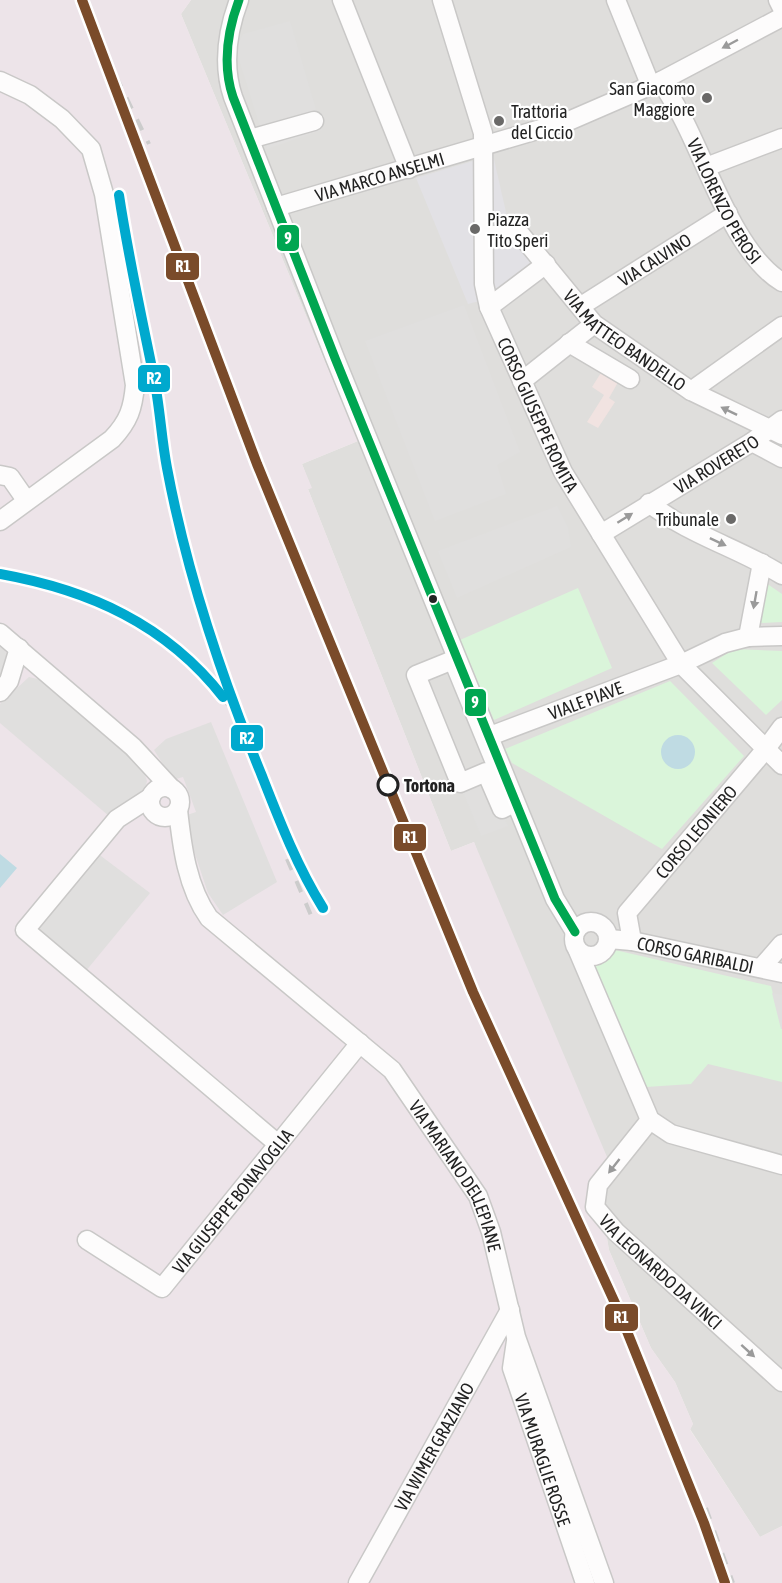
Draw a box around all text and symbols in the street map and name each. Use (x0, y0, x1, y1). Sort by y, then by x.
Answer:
one-way arrow (721, 39, 739, 49)
place label: San Giacomo Maggiore (609, 78, 695, 120)
marker: San Giacomo Maggiore (700, 91, 714, 105)
place label: Trattoria del Ciccio (511, 101, 573, 143)
marker: Trattoria del Ciccio (492, 114, 506, 128)
street label: VIA LORENZO PEROSI (683, 135, 766, 268)
street label: VIA MARCO ANSELMI (313, 147, 447, 205)
place label: Piazza Tito Speri (487, 209, 548, 251)
marker: Piazza Tito Speri (468, 222, 482, 236)
line badge: 9 (276, 224, 300, 252)
text: 9 (284, 229, 292, 247)
street label: VIA CALVINO (614, 229, 695, 290)
line badge: R1 (165, 252, 200, 281)
text: R1 (175, 257, 191, 275)
street label: VIA MATTEO BANDELLO (559, 285, 690, 395)
street label: CORSO GIUSEPPE ROMITA (494, 334, 583, 496)
line badge: R2 (137, 364, 171, 393)
text: R2 (146, 369, 162, 387)
one-way arrow (720, 406, 737, 415)
street label: VIA ROVERETO (670, 430, 763, 497)
place label: Tribunale (656, 509, 719, 530)
marker: Tribunale (724, 512, 738, 526)
one-way arrow (617, 513, 633, 524)
one-way arrow (709, 537, 726, 546)
one-way arrow (750, 590, 759, 609)
unlabelled marker (427, 593, 439, 605)
street label: VIALE PIAVE (545, 676, 626, 724)
line badge: 9 (464, 688, 487, 717)
text: 9 (471, 693, 479, 711)
line badge: R2 (230, 724, 264, 752)
text: R2 (239, 729, 255, 747)
marker: Tortona (377, 774, 399, 796)
place label: Tortona (404, 775, 455, 796)
street label: CORSO LEONIERO (651, 781, 741, 882)
line badge: R1 (393, 823, 427, 852)
text: R1 (402, 828, 418, 846)
street label: CORSO GARIBALDI (635, 932, 756, 977)
street label: VIA MARIANO DELLEPIANE (405, 1096, 506, 1254)
street label: VIA GIUSEPPE BONAVOGLIA (168, 1124, 297, 1277)
one-way arrow (608, 1158, 620, 1173)
street label: VIA LEONARDO DA VINCI (595, 1210, 727, 1333)
line badge: R1 (604, 1303, 639, 1332)
text: R1 (613, 1308, 629, 1326)
one-way arrow (740, 1344, 755, 1357)
street label: VIA WIMER GRAZIANO (390, 1379, 478, 1515)
street label: VIA MURAGLIE ROSSE (511, 1391, 575, 1529)

